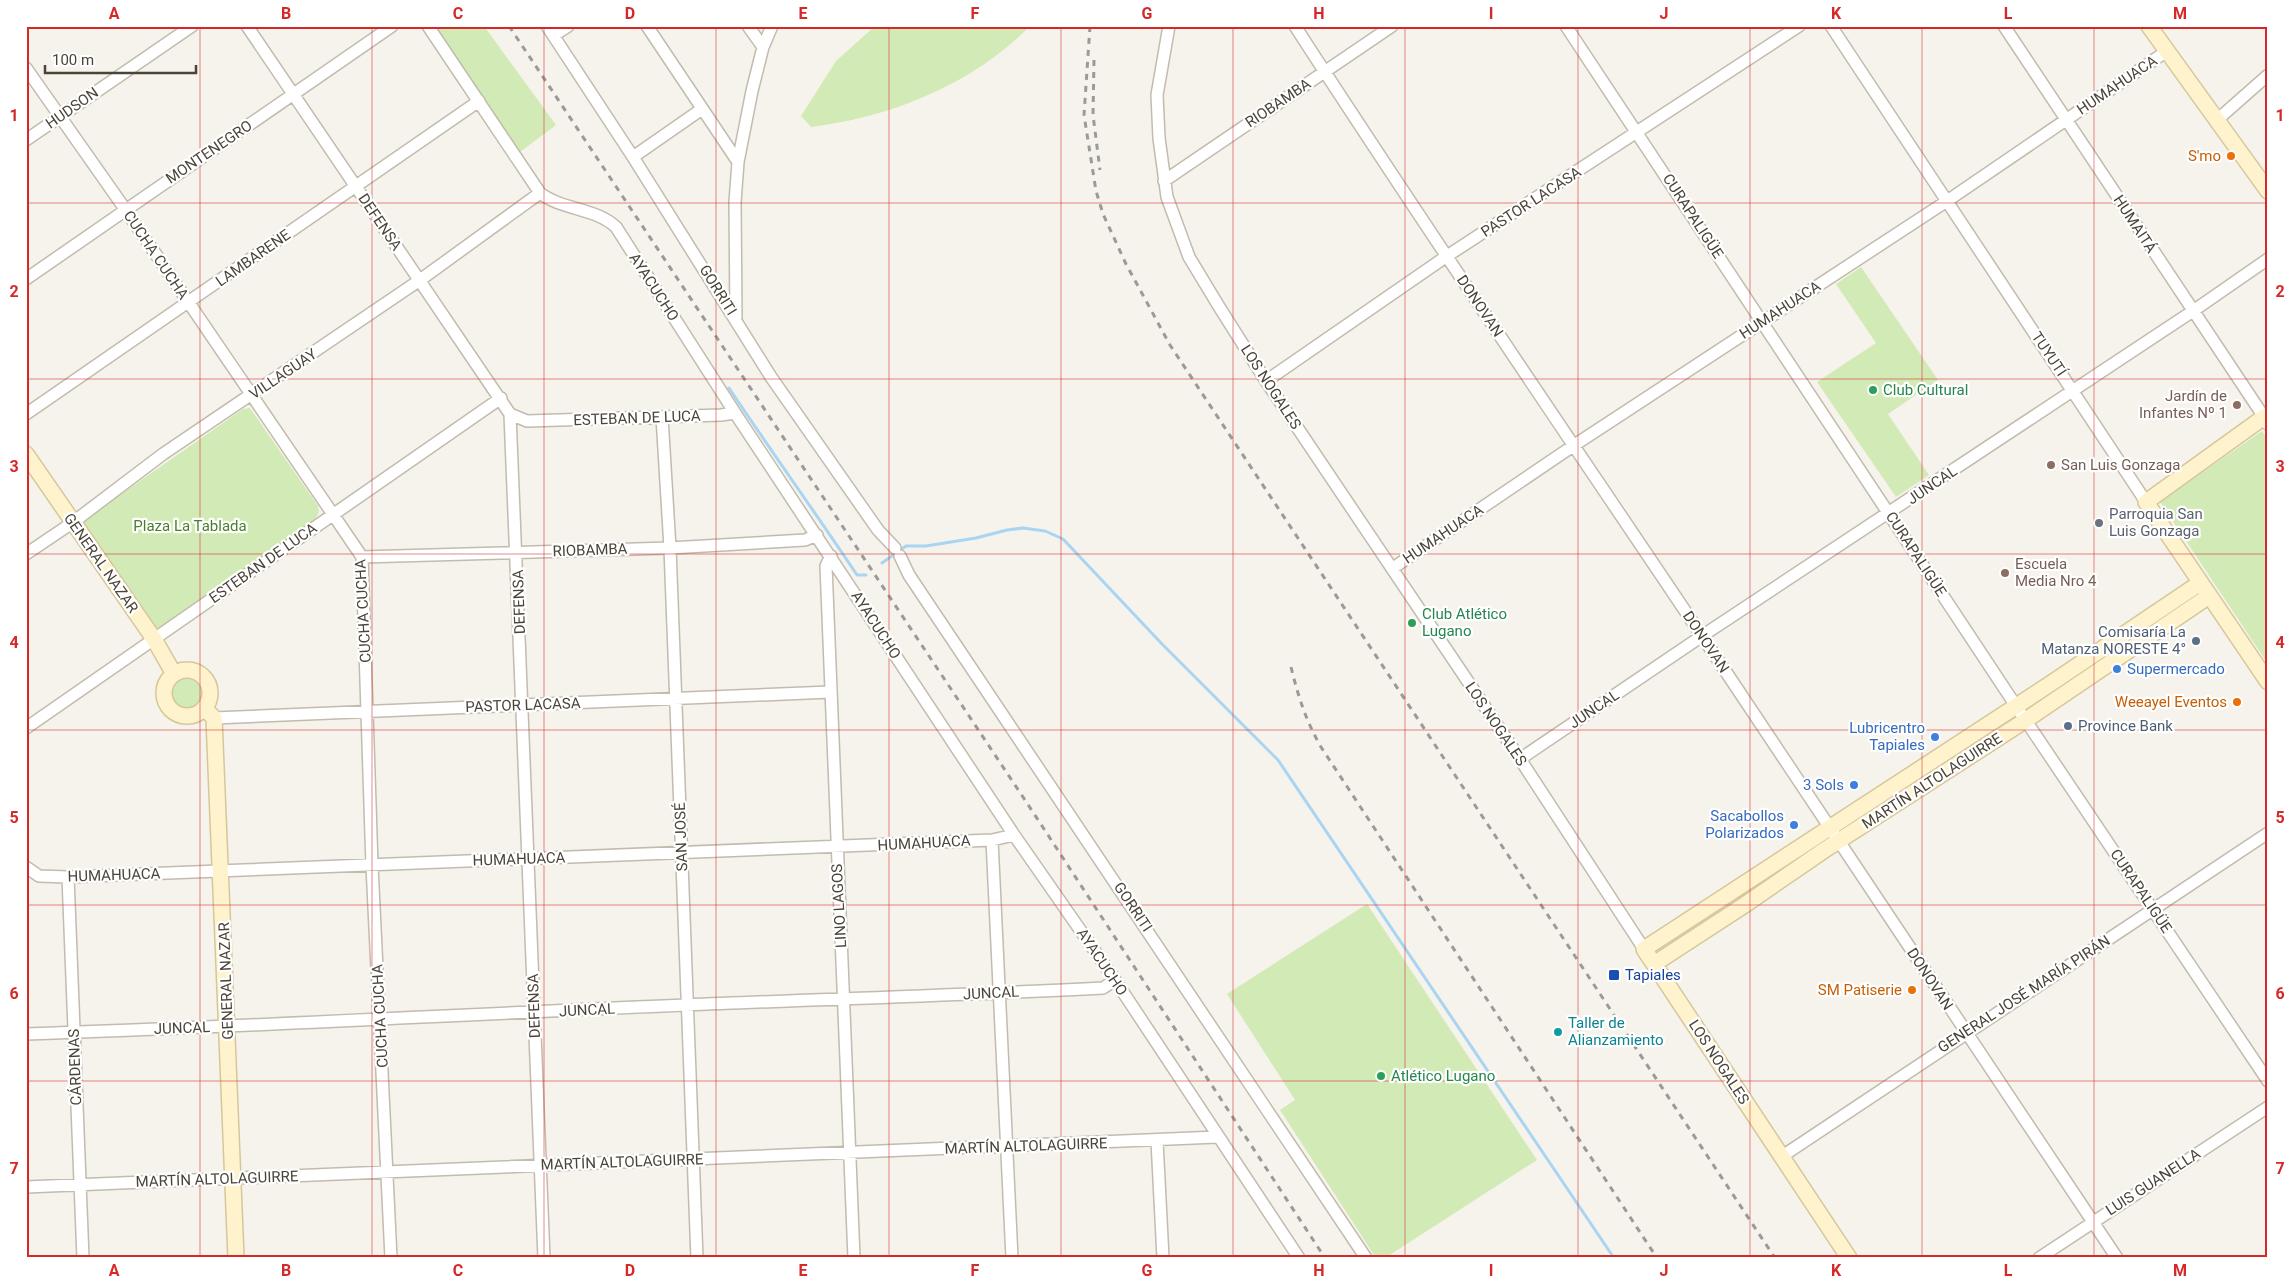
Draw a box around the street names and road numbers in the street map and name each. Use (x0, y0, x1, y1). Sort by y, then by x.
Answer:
street label: HUMAHUACA (2073, 51, 2161, 118)
street label: RIOBAMBA (1242, 74, 1314, 131)
street label: HUDSON (42, 83, 102, 133)
street label: MONTENEGRO (162, 116, 256, 188)
street label: PASTOR LACASA (1478, 163, 1584, 241)
street label: CURAPALIGÜE (1659, 170, 1727, 262)
street label: DEFENSA (354, 190, 406, 254)
street label: HUMAITÁ (2110, 192, 2160, 257)
street label: CUCHA CUCHA (120, 207, 193, 303)
street label: LAMBARENE (212, 225, 294, 290)
street label: AYACUCHO (625, 250, 683, 324)
street label: GORRITI (696, 262, 740, 318)
street label: DONOVAN (1453, 272, 1507, 340)
street label: HUMAHUACA (1736, 277, 1824, 343)
street label: TUYUTÍ (2028, 328, 2071, 380)
street label: LOS NOGALES (1237, 341, 1305, 433)
street label: VILLAGUAY (246, 345, 320, 403)
street label: ESTEBAN DE LUCA (573, 407, 701, 429)
street label: JUNCAL (1904, 462, 1960, 508)
street label: HUMAHUACA (1399, 500, 1487, 567)
street label: CURAPALIGÜE (1882, 508, 1950, 600)
street label: GENERAL NAZAR (60, 510, 142, 616)
street label: ESTEBAN DE LUCA (206, 519, 321, 607)
street label: RIOBAMBA (552, 540, 628, 560)
street label: CUCHA CUCHA (351, 559, 375, 663)
street label: DEFENSA (509, 569, 529, 635)
street label: AYACUCHO (847, 588, 905, 662)
street label: DONOVAN (1679, 608, 1733, 676)
street label: LOS NOGALES (1461, 679, 1531, 769)
street label: JUNCAL (1566, 686, 1622, 732)
street label: PASTOR LACASA (465, 694, 581, 716)
street label: MARTÍN ALTOLAGUIRRE (1859, 729, 2006, 833)
street label: SAN JOSÉ (671, 802, 691, 872)
street label: HUMAHUACA (877, 832, 971, 854)
street label: CURAPALIGÜE (2106, 846, 2176, 937)
street label: HUMAHUACA (472, 848, 566, 870)
street label: LINO LAGOS (828, 863, 850, 949)
street label: HUMAHUACA (67, 864, 161, 886)
street label: GORRITI (1110, 879, 1156, 935)
street label: GENERAL NAZAR (215, 922, 237, 1040)
street label: AYACUCHO (1073, 925, 1131, 999)
street label: GENERAL JOSÉ MARÍA PIRÁN (1934, 931, 2114, 1057)
street label: DONOVAN (1903, 945, 1957, 1013)
street label: CUCHA CUCHA (368, 964, 392, 1068)
street label: DEFENSA (524, 973, 544, 1039)
street label: JUNCAL (962, 983, 1020, 1003)
street label: JUNCAL (558, 1000, 616, 1020)
street label: LOS NOGALES (1685, 1016, 1753, 1108)
street label: JUNCAL (154, 1018, 210, 1038)
street label: CÁRDENAS (65, 1028, 85, 1106)
street label: MARTÍN ALTOLAGUIRRE (944, 1134, 1108, 1158)
street label: LUIS GUANELLA (2102, 1145, 2204, 1219)
street label: MARTÍN ALTOLAGUIRRE (540, 1150, 704, 1174)
street label: MARTÍN ALTOLAGUIRRE (135, 1167, 299, 1191)

